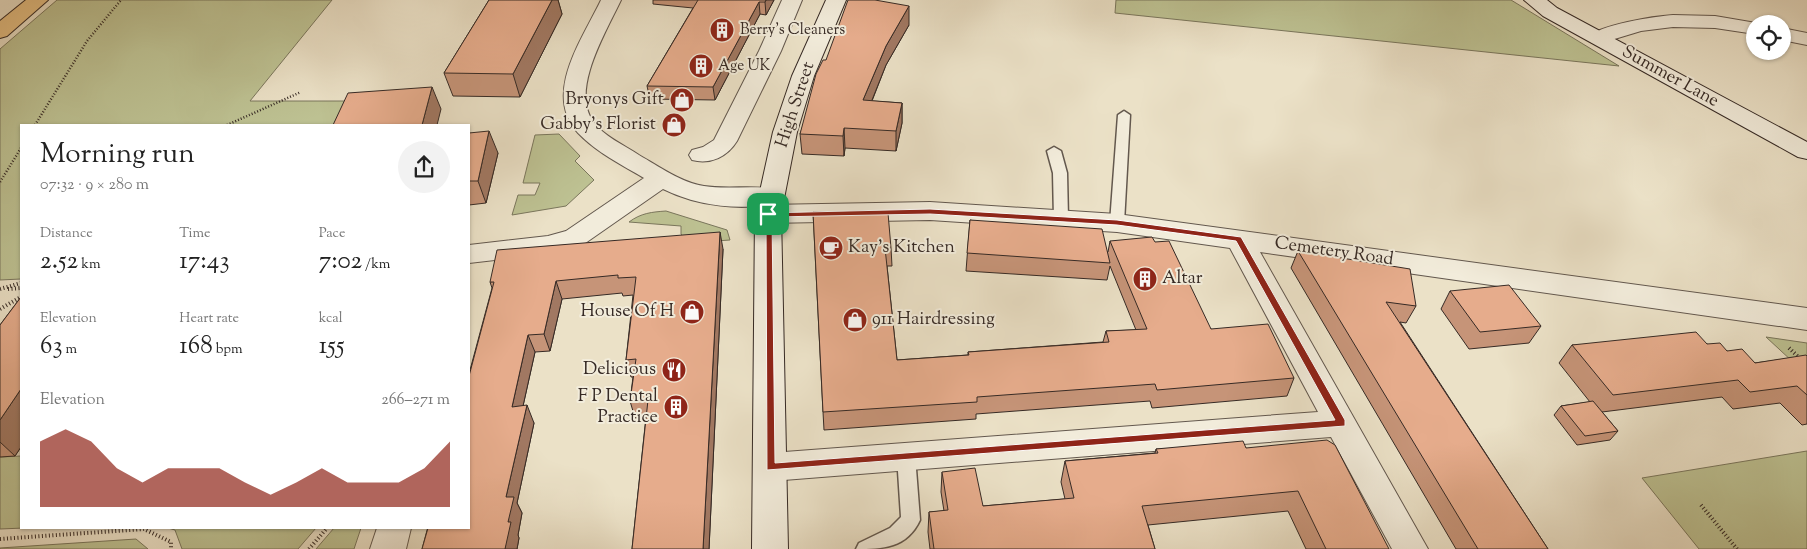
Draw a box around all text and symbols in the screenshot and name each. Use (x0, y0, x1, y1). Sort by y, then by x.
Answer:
map controls (1746, 15, 1791, 60)
button: locate (1746, 15, 1791, 60)
building icon: Berry's Cleaners (709, 17, 735, 43)
place label: Berry's Cleaners (740, 20, 845, 41)
street label: Summer Lane (1617, 40, 1723, 114)
building icon: Age UK (688, 53, 714, 79)
place label: Age UK (718, 56, 771, 77)
street label: High Street (770, 59, 822, 151)
place label: Bryonys Gift (565, 87, 664, 113)
shop icon: Bryonys Gift (669, 87, 695, 113)
place label: Gabby's Florist (540, 112, 656, 138)
shop icon: Gabby's Florist (661, 112, 687, 138)
text: Morning run (40, 135, 195, 175)
button: share (398, 141, 450, 193)
text: 07:32 · 9 × 280 m (40, 174, 149, 197)
pin (747, 193, 789, 235)
icon: arrive (754, 200, 782, 228)
text: Distance (40, 224, 93, 244)
text: Time (179, 224, 210, 244)
text: Pace (319, 224, 345, 244)
street label: Cemetery Road (1273, 231, 1395, 273)
cafe icon: Kay's Kitchen (818, 235, 844, 261)
place label: Kay's Kitchen (848, 235, 955, 261)
text: 2.52 (40, 244, 78, 280)
text: 17:43 (179, 244, 230, 280)
text: 7:02 (319, 244, 362, 280)
text: km (78, 255, 100, 275)
text: /km (362, 255, 390, 275)
building icon: Altar (1132, 266, 1158, 292)
place label: Altar (1162, 266, 1203, 292)
place label: House Of H (581, 299, 674, 325)
shop icon: House Of H (679, 299, 705, 325)
shop icon: 911 Hairdressing (842, 307, 868, 333)
place label: 911 Hairdressing (872, 307, 995, 333)
text: Elevation (40, 309, 97, 329)
text: Heart rate (179, 309, 239, 329)
text: kcal (319, 309, 343, 329)
text: 63 (40, 329, 63, 365)
text: 168 (179, 329, 213, 365)
text: 155 (319, 329, 344, 365)
text: m (63, 340, 77, 360)
text: bpm (213, 340, 243, 360)
place label: Delicious (583, 357, 656, 383)
restaurant icon: Delicious (661, 357, 687, 383)
place label: F P Dental Practice (578, 384, 658, 431)
text: Elevation (40, 389, 105, 412)
text: 266–271 m (381, 389, 450, 412)
building icon: F P Dental Practice (663, 394, 689, 420)

